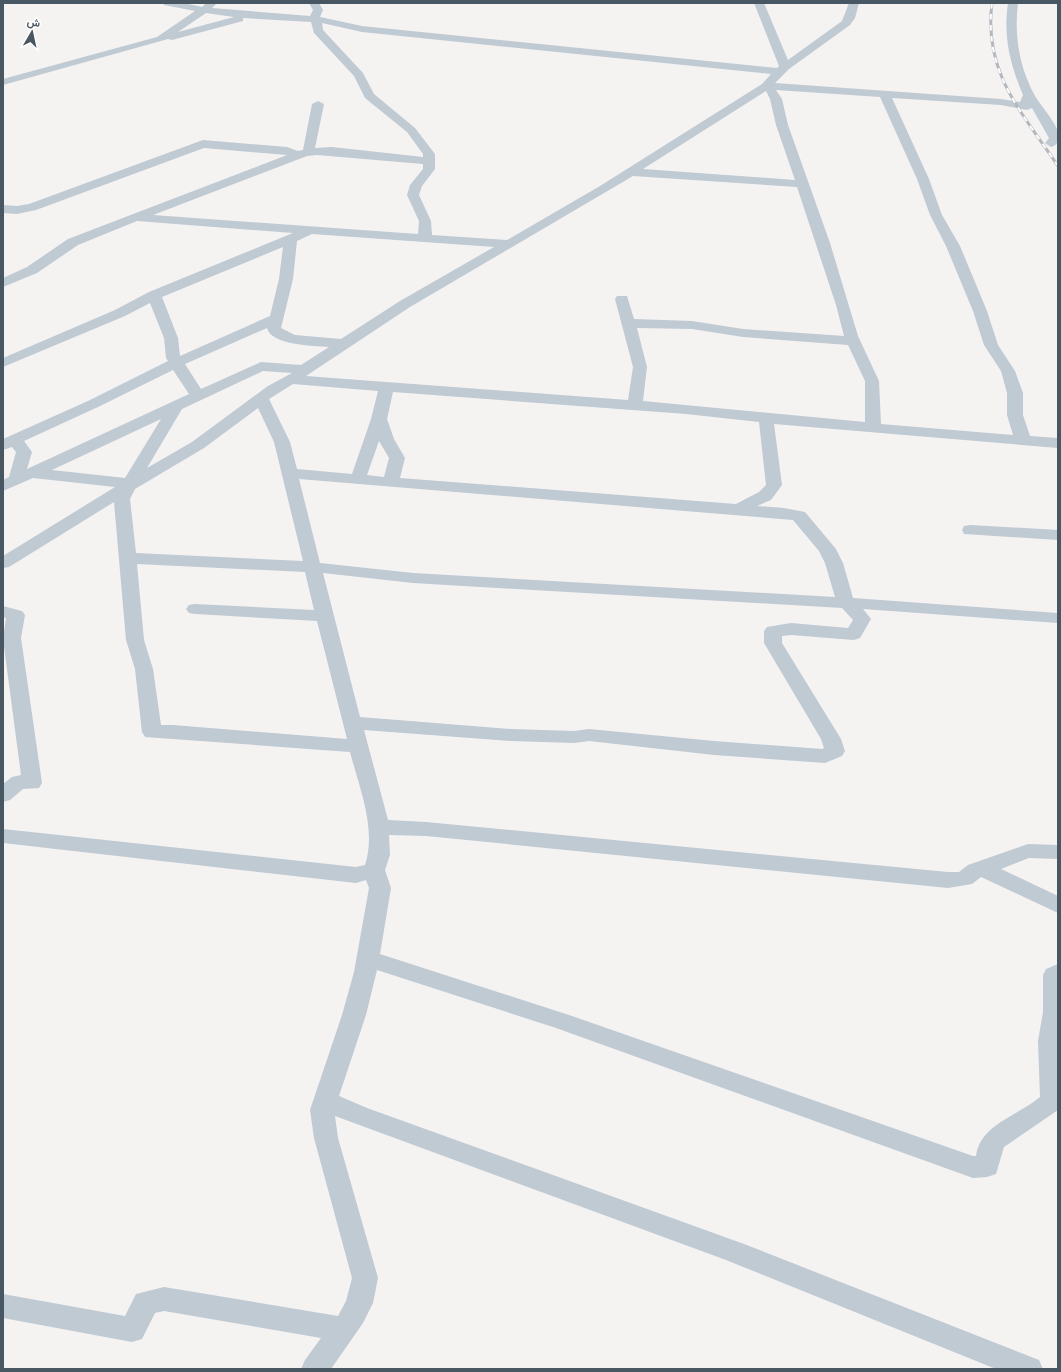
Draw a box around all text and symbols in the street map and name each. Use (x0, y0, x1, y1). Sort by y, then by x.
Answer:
north arrow (12, 12, 52, 52)
text: ش (26, 13, 41, 30)

